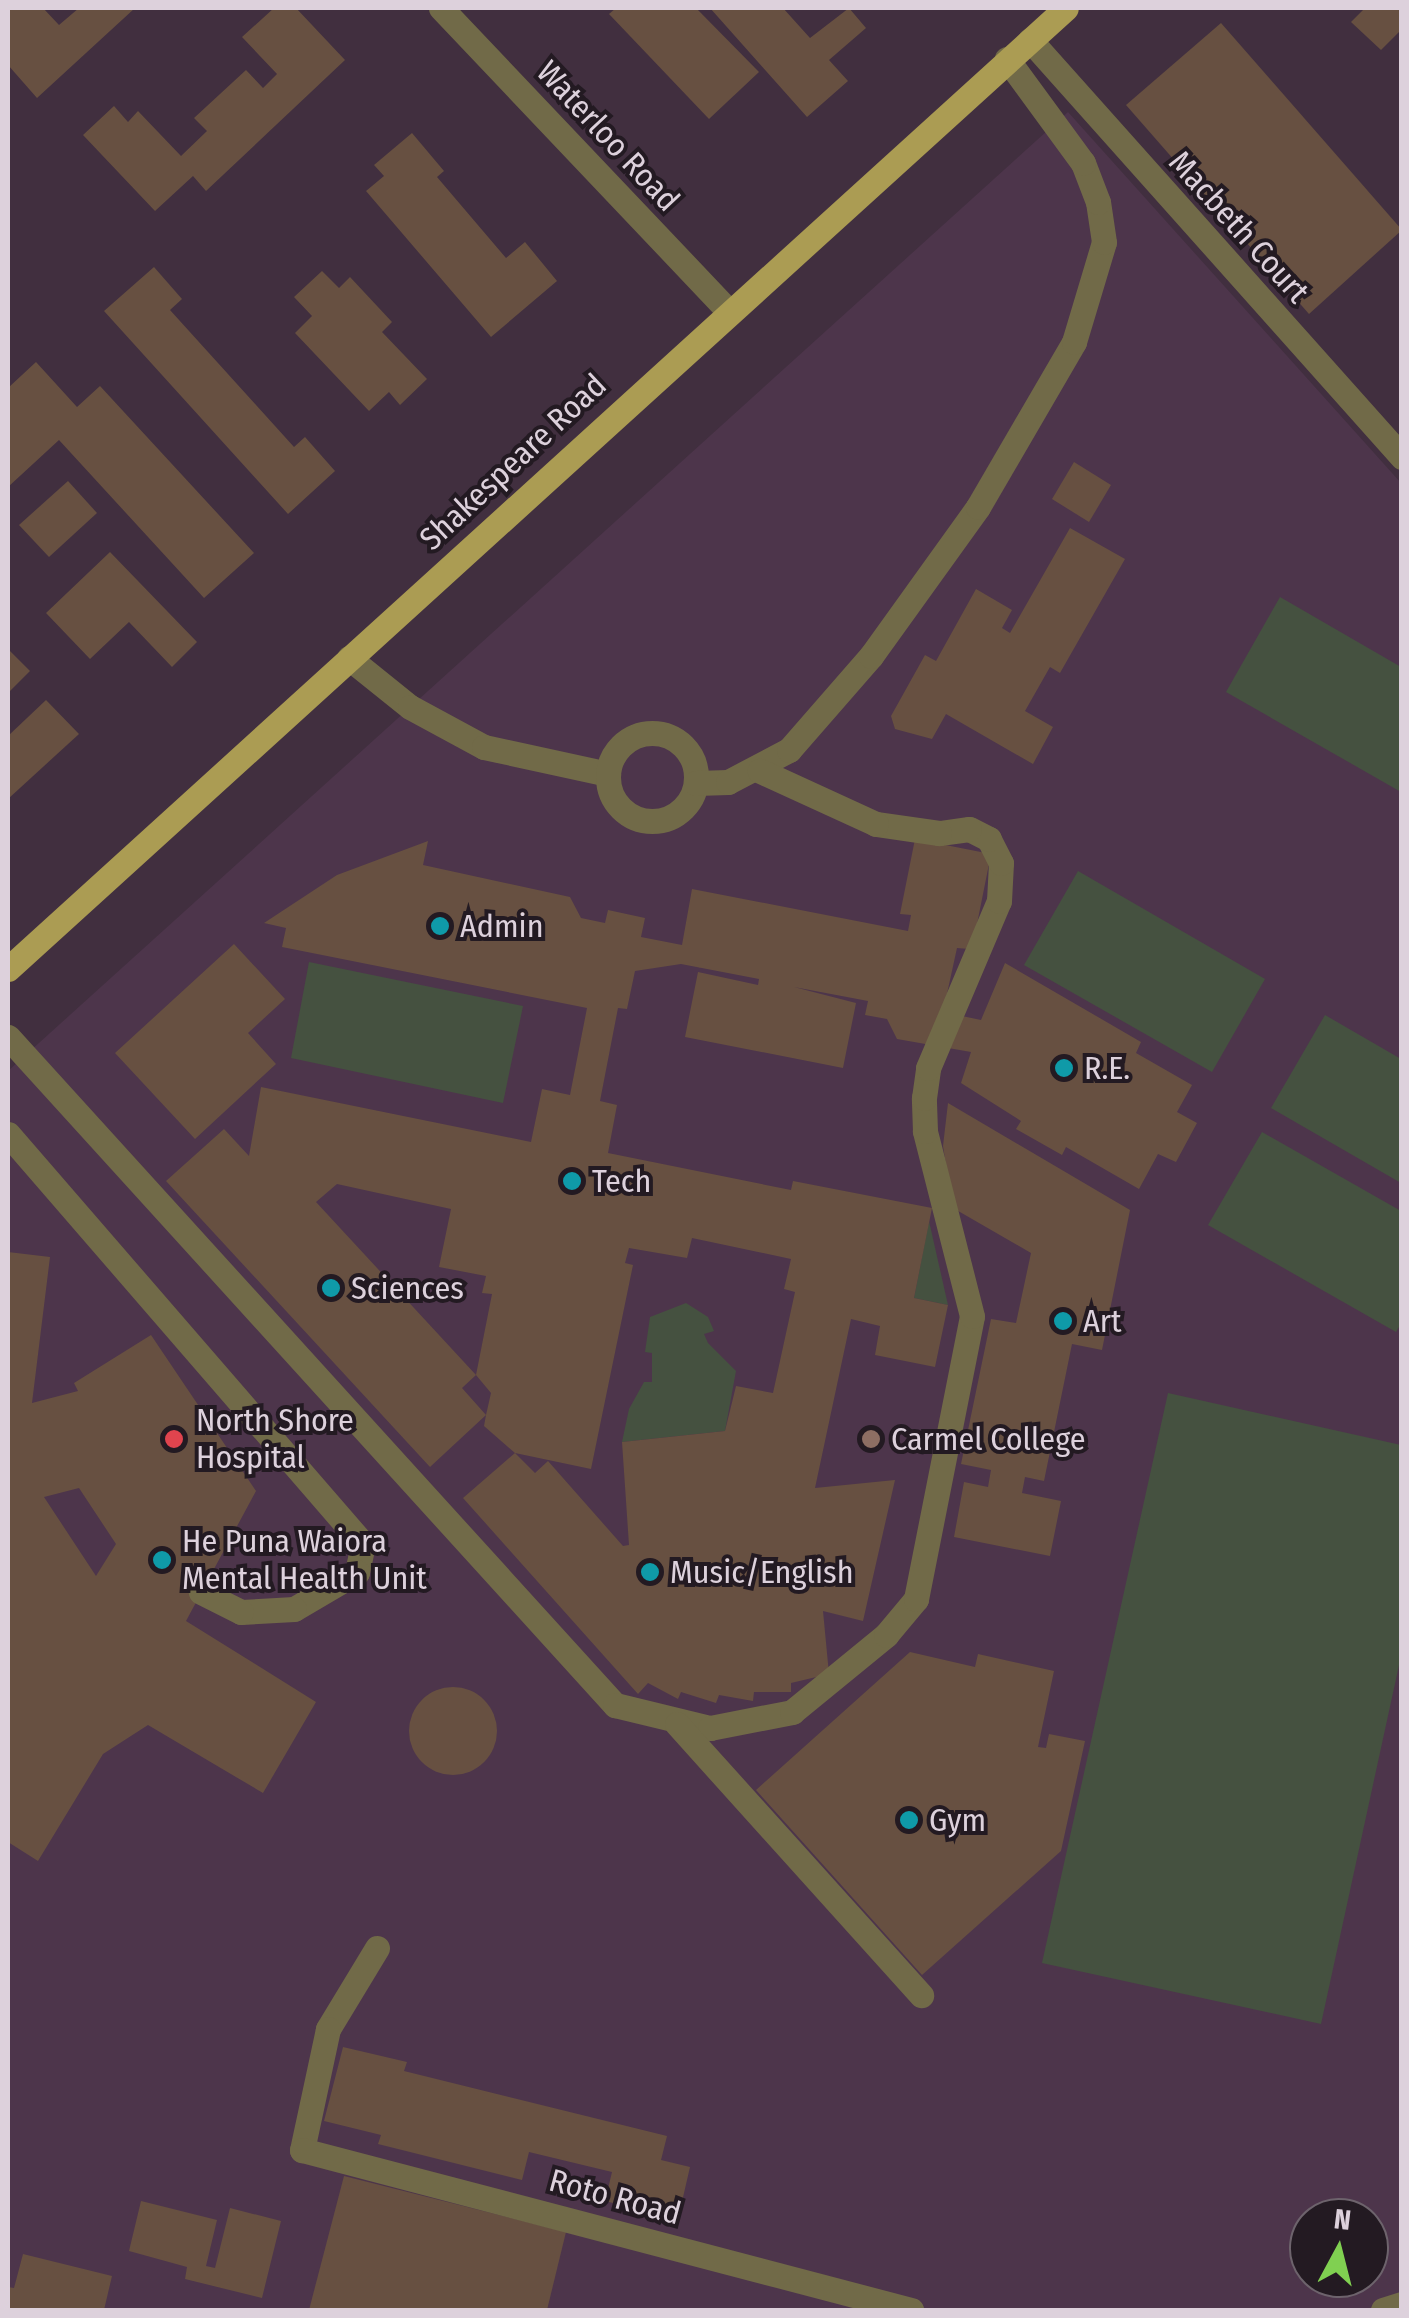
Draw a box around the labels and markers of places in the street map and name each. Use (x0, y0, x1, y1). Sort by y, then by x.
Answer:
place label: Admin (460, 907, 544, 945)
marker: Admin (429, 915, 451, 937)
place label: R.E. (1084, 1049, 1130, 1087)
marker: R.E. (1053, 1057, 1075, 1079)
place label: Tech (592, 1162, 651, 1200)
marker: Tech (561, 1170, 583, 1192)
place label: Sciences (351, 1269, 464, 1307)
marker: Sciences (320, 1277, 342, 1299)
place label: Art (1083, 1302, 1121, 1340)
marker: Art (1052, 1310, 1074, 1332)
place label: North Shore Hospital (196, 1402, 354, 1477)
place label: Carmel College (891, 1420, 1085, 1458)
marker: North Shore Hospital (161, 1426, 187, 1452)
marker: Carmel College (860, 1428, 882, 1450)
place label: He Puna Waiora Mental Health Unit (182, 1523, 427, 1598)
marker: He Puna Waiora Mental Health Unit (151, 1549, 173, 1571)
place label: Music/English (670, 1553, 854, 1591)
marker: Music/English (639, 1561, 661, 1583)
place label: Gym (929, 1801, 986, 1839)
marker: Gym (898, 1809, 920, 1831)

